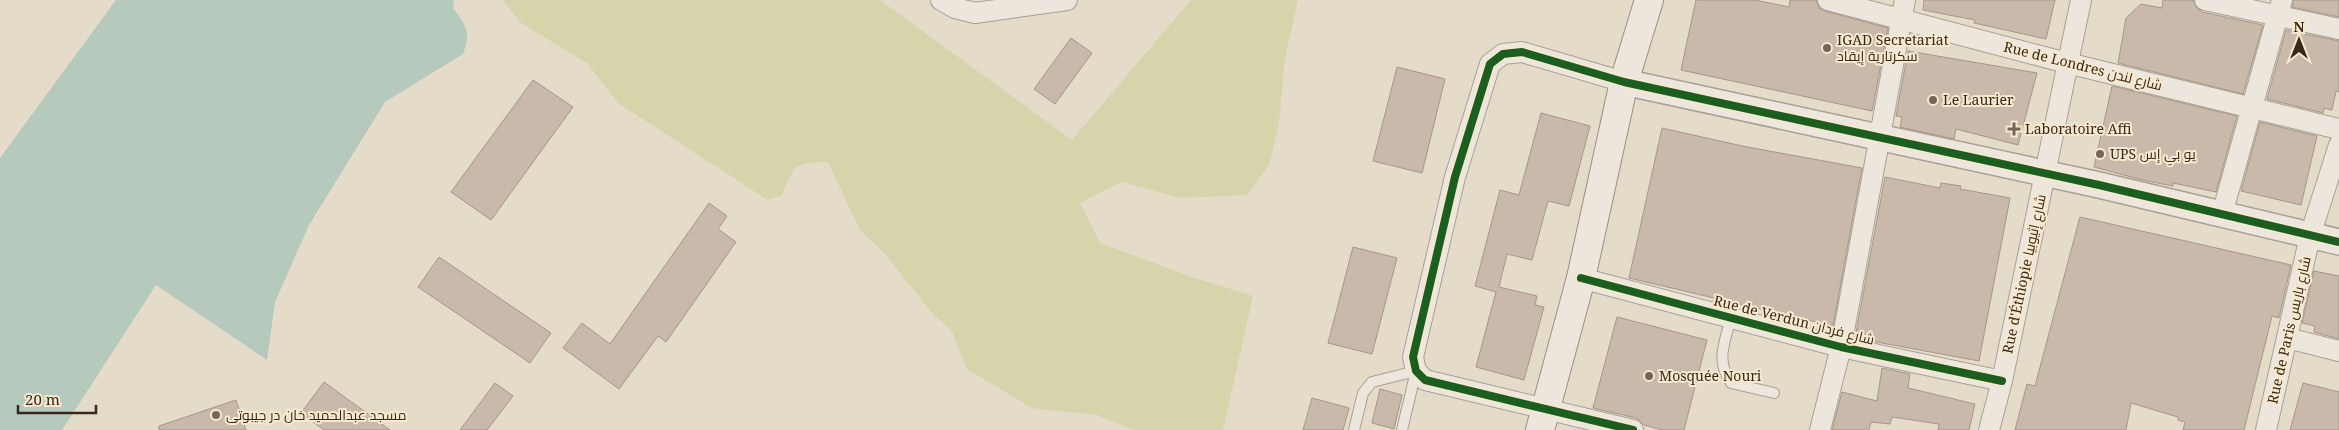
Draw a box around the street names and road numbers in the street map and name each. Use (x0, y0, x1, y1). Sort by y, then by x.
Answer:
street label: Rue de Londres شارع لندن (2002, 37, 2164, 94)
street label: Rue d'Éthiopie شارع إثيوبيا (1997, 192, 2050, 355)
street label: Rue de Paris شارع باريس (2262, 254, 2315, 406)
street label: Rue de Verdun شارع فردان (1712, 290, 1877, 349)

